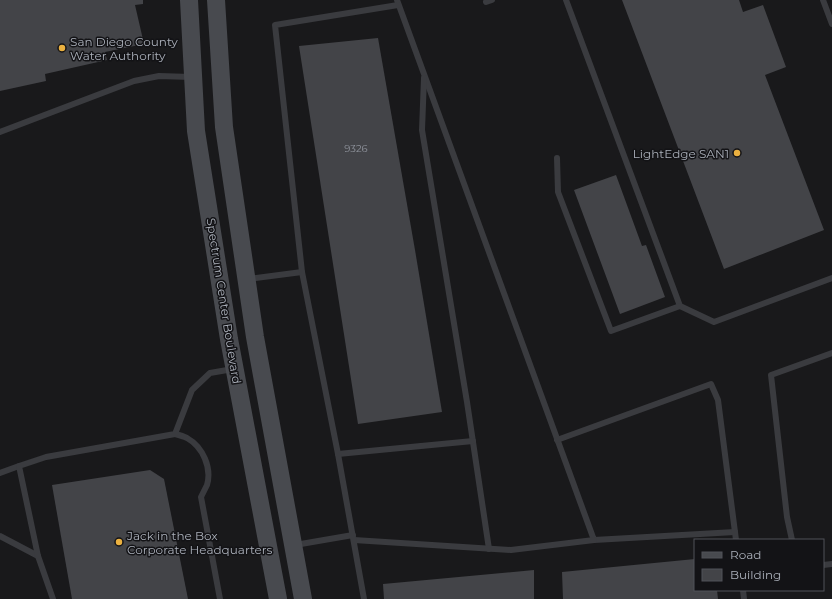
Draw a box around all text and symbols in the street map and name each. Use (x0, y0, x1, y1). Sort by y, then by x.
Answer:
place label: San Diego County Water Authority (70, 34, 178, 63)
marker: San Diego County Water Authority (57, 43, 67, 53)
house number: 9326 (344, 142, 368, 155)
place label: LightEdge SAN1 (633, 146, 729, 161)
marker: LightEdge SAN1 (732, 148, 742, 158)
street label: Spectrum Center Boulevard (203, 217, 245, 385)
place label: Jack in the Box Corporate Headquarters (126, 528, 273, 557)
marker: Jack in the Box Corporate Headquarters (114, 537, 124, 547)
legend (694, 539, 824, 591)
text: Road (730, 547, 761, 562)
text: Building (730, 567, 781, 582)

